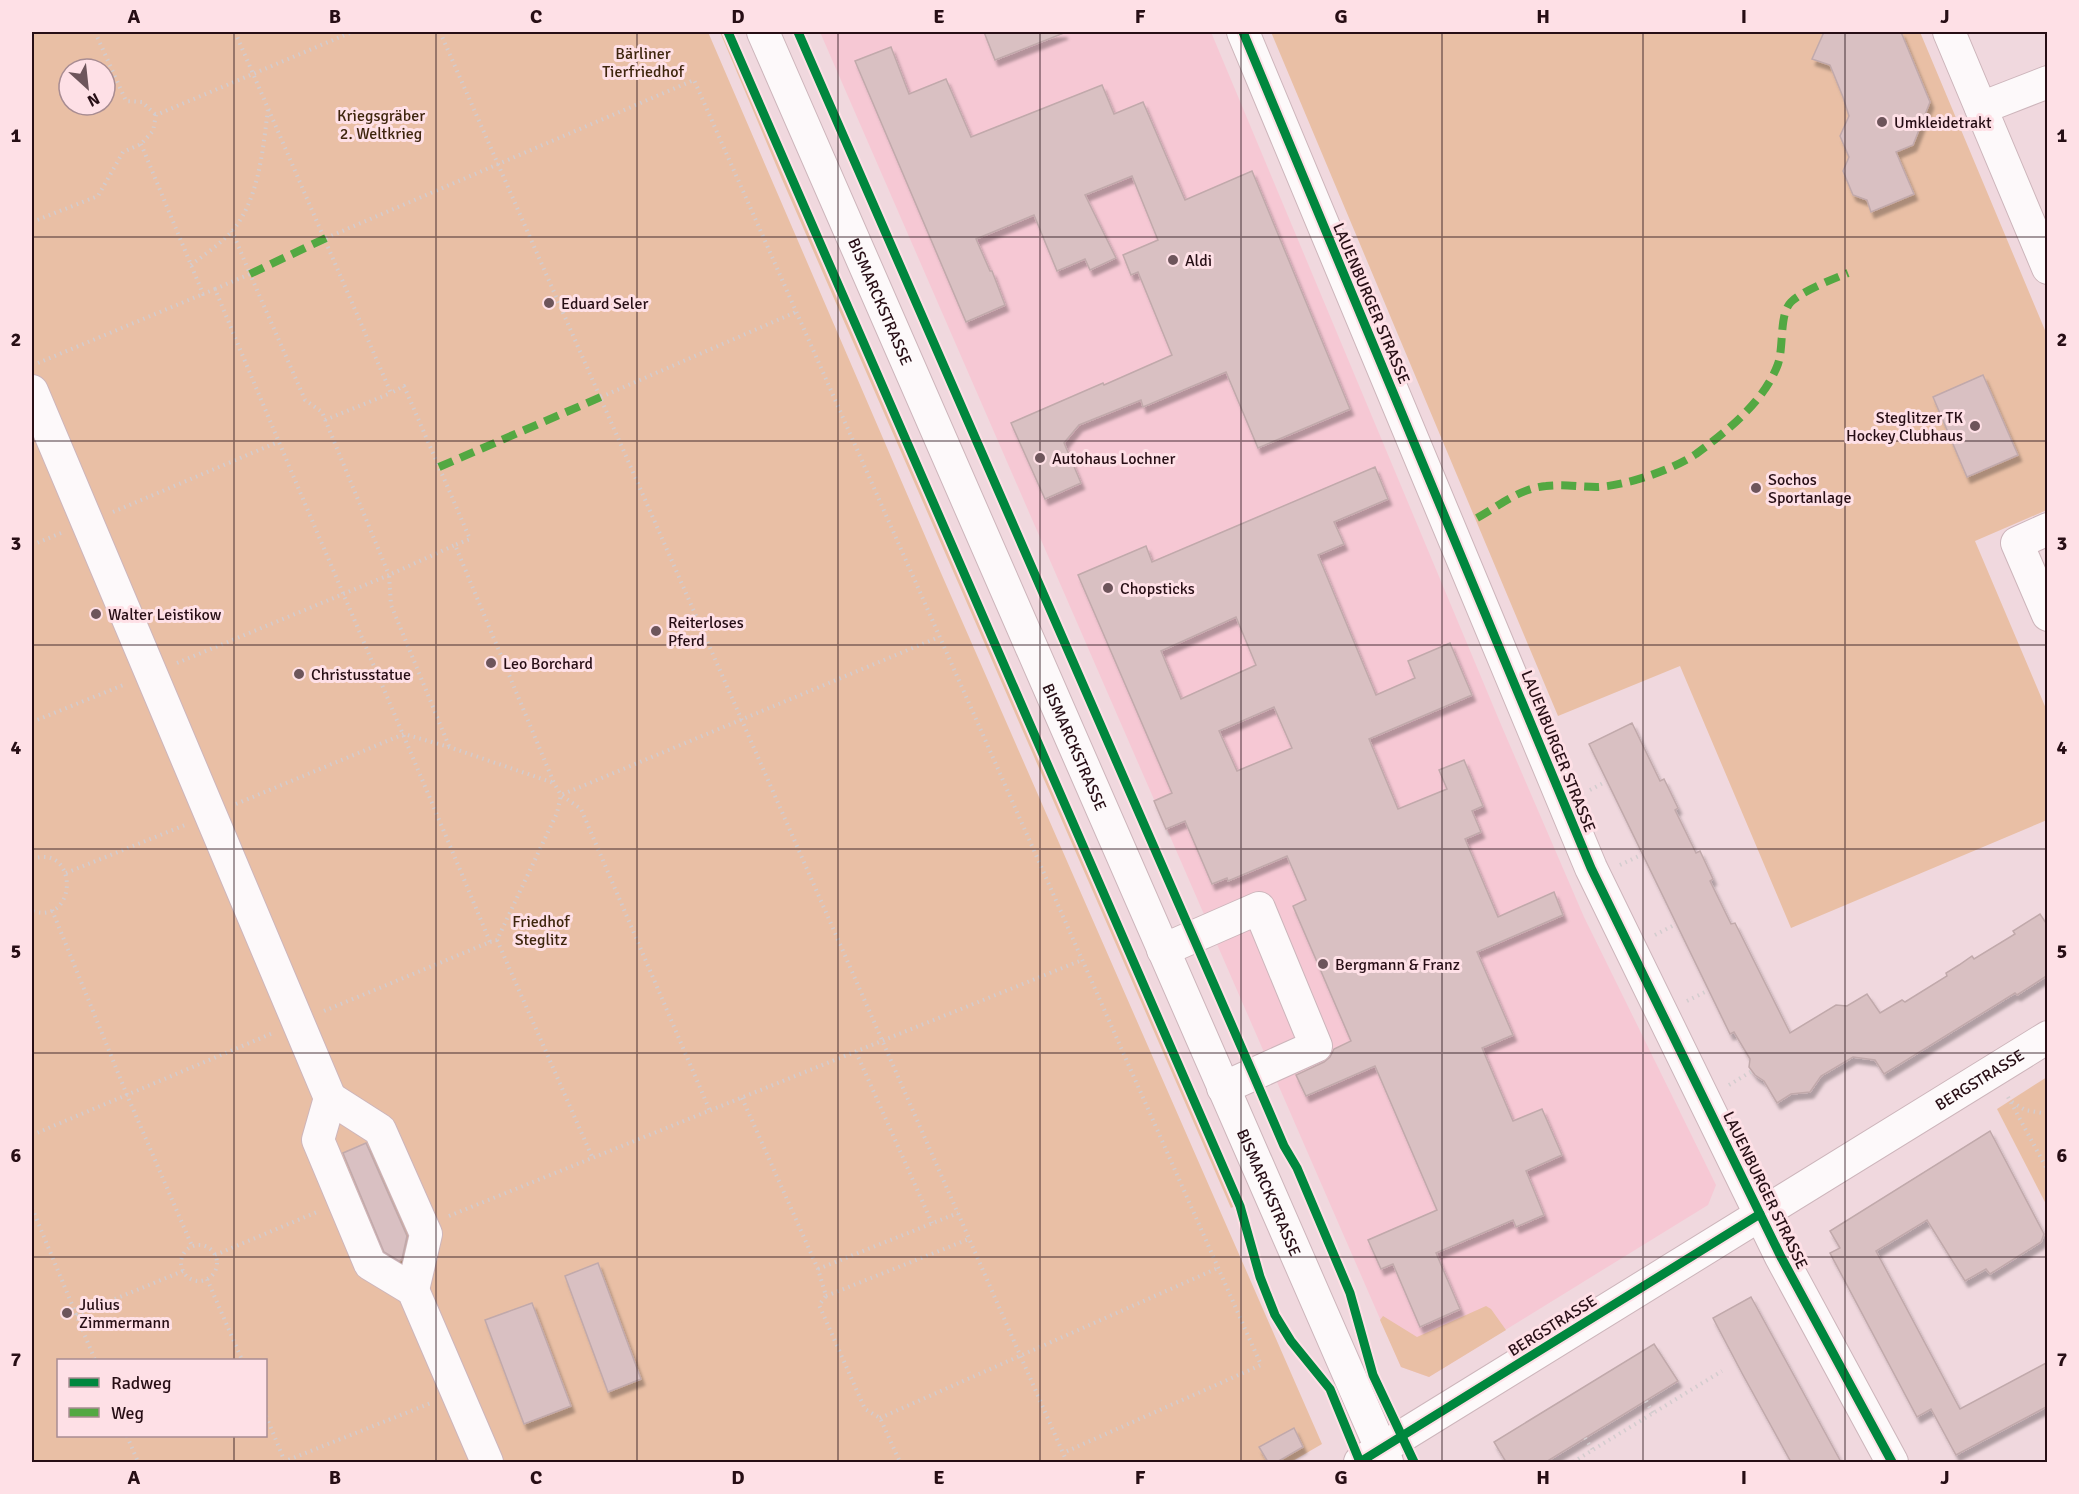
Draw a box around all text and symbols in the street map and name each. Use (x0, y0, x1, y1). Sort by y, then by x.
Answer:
text: A (128, 4, 141, 29)
text: B (329, 4, 341, 29)
text: C (530, 4, 542, 29)
text: D (731, 4, 745, 29)
text: E (933, 4, 945, 29)
text: F (1135, 4, 1146, 29)
text: G (1334, 4, 1348, 29)
text: H (1536, 4, 1550, 29)
text: I (1741, 4, 1747, 29)
text: J (1940, 4, 1950, 29)
park label: Bärliner Tierfriedhof (602, 44, 684, 82)
north arrow (57, 57, 117, 117)
text: N (84, 88, 103, 111)
park label: Kriegsgräber 2. Weltkrieg (337, 106, 425, 144)
place label: Umkleidetrakt (1894, 113, 1992, 133)
marker: Umkleidetrakt (1875, 115, 1889, 129)
text: 1 (11, 123, 22, 148)
text: 1 (2057, 123, 2068, 148)
street label: LAUENBURGER STRASSE (1328, 220, 1414, 387)
street label: BISMARCKSTRASSE (843, 235, 916, 369)
place label: Aldi (1185, 251, 1212, 271)
marker: Aldi (1166, 253, 1180, 267)
place label: Eduard Seler (561, 294, 648, 314)
marker: Eduard Seler (542, 296, 556, 310)
text: 2 (11, 327, 21, 352)
text: 2 (2057, 327, 2067, 352)
place label: Steglitzer TK Hockey Clubhaus (1846, 408, 1963, 446)
marker: Steglitzer TK Hockey Clubhaus (1968, 419, 1982, 433)
place label: Autohaus Lochner (1052, 449, 1175, 469)
marker: Autohaus Lochner (1033, 451, 1047, 465)
place label: Sochos Sportanlage (1768, 470, 1852, 508)
marker: Sochos Sportanlage (1749, 481, 1763, 495)
text: 3 (11, 531, 21, 556)
text: 3 (2057, 531, 2067, 556)
place label: Chopsticks (1120, 579, 1195, 599)
marker: Chopsticks (1101, 581, 1115, 595)
place label: Walter Leistikow (108, 605, 222, 625)
marker: Walter Leistikow (89, 607, 103, 621)
place label: Reiterloses Pferd (668, 613, 744, 651)
marker: Reiterloses Pferd (649, 624, 663, 638)
place label: Leo Borchard (503, 654, 593, 674)
marker: Leo Borchard (484, 656, 498, 670)
place label: Christusstatue (311, 665, 411, 685)
marker: Christusstatue (292, 667, 306, 681)
street label: LAUENBURGER STRASSE (1516, 667, 1600, 835)
street label: BISMARCKSTRASSE (1037, 681, 1111, 814)
text: 4 (11, 735, 22, 760)
text: 4 (2057, 735, 2068, 760)
park label: Friedhof Steglitz (512, 912, 570, 950)
text: 5 (11, 939, 21, 964)
text: 5 (2057, 939, 2067, 964)
place label: Bergmann & Franz (1335, 955, 1460, 975)
marker: Bergmann & Franz (1316, 957, 1330, 971)
street label: BERGSTRASSE (1932, 1045, 2028, 1115)
street label: LAUENBURGER STRASSE (1718, 1108, 1812, 1273)
street label: BISMARCKSTRASSE (1232, 1126, 1305, 1260)
text: 6 (11, 1143, 22, 1168)
text: 6 (2057, 1143, 2068, 1168)
street label: BERGSTRASSE (1504, 1291, 1601, 1361)
place label: Julius Zimmermann (79, 1295, 170, 1333)
marker: Julius Zimmermann (60, 1306, 74, 1320)
text: 7 (11, 1347, 22, 1372)
text: 7 (2057, 1347, 2068, 1372)
legend (57, 1359, 267, 1437)
text: Radweg (111, 1372, 172, 1394)
text: Weg (111, 1402, 144, 1424)
text: A (128, 1465, 141, 1490)
text: B (329, 1465, 341, 1490)
text: C (530, 1465, 542, 1490)
text: D (731, 1465, 745, 1490)
text: E (933, 1465, 945, 1490)
text: F (1135, 1465, 1146, 1490)
text: G (1334, 1465, 1348, 1490)
text: H (1536, 1465, 1550, 1490)
text: I (1741, 1465, 1747, 1490)
text: J (1940, 1465, 1950, 1490)

